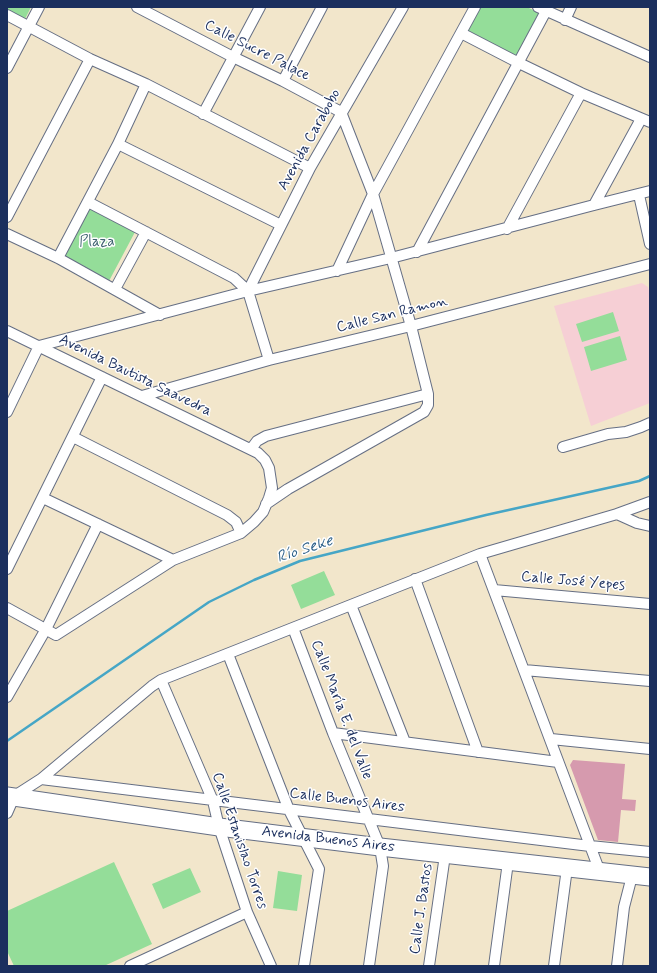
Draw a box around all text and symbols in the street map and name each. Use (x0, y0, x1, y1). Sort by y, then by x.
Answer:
street label: Calle Sucre Palace (201, 17, 313, 85)
street label: Avenida Carabobo (275, 86, 345, 194)
park label: Plaza (79, 234, 115, 252)
street label: Calle San Ramon (335, 293, 449, 337)
street label: Avenida Bautista Saavedra (56, 331, 214, 421)
water label: Río Seke (275, 532, 335, 568)
street label: Calle José Yepes (520, 568, 626, 596)
street label: Calle María E. del Valle (306, 638, 376, 782)
street label: Calle Estanislao Torres (207, 770, 271, 912)
street label: Calle Buenos Aires (288, 785, 406, 817)
street label: Avenida Buenos Aires (260, 823, 396, 857)
street label: Calle J. Bastos (407, 862, 437, 956)

